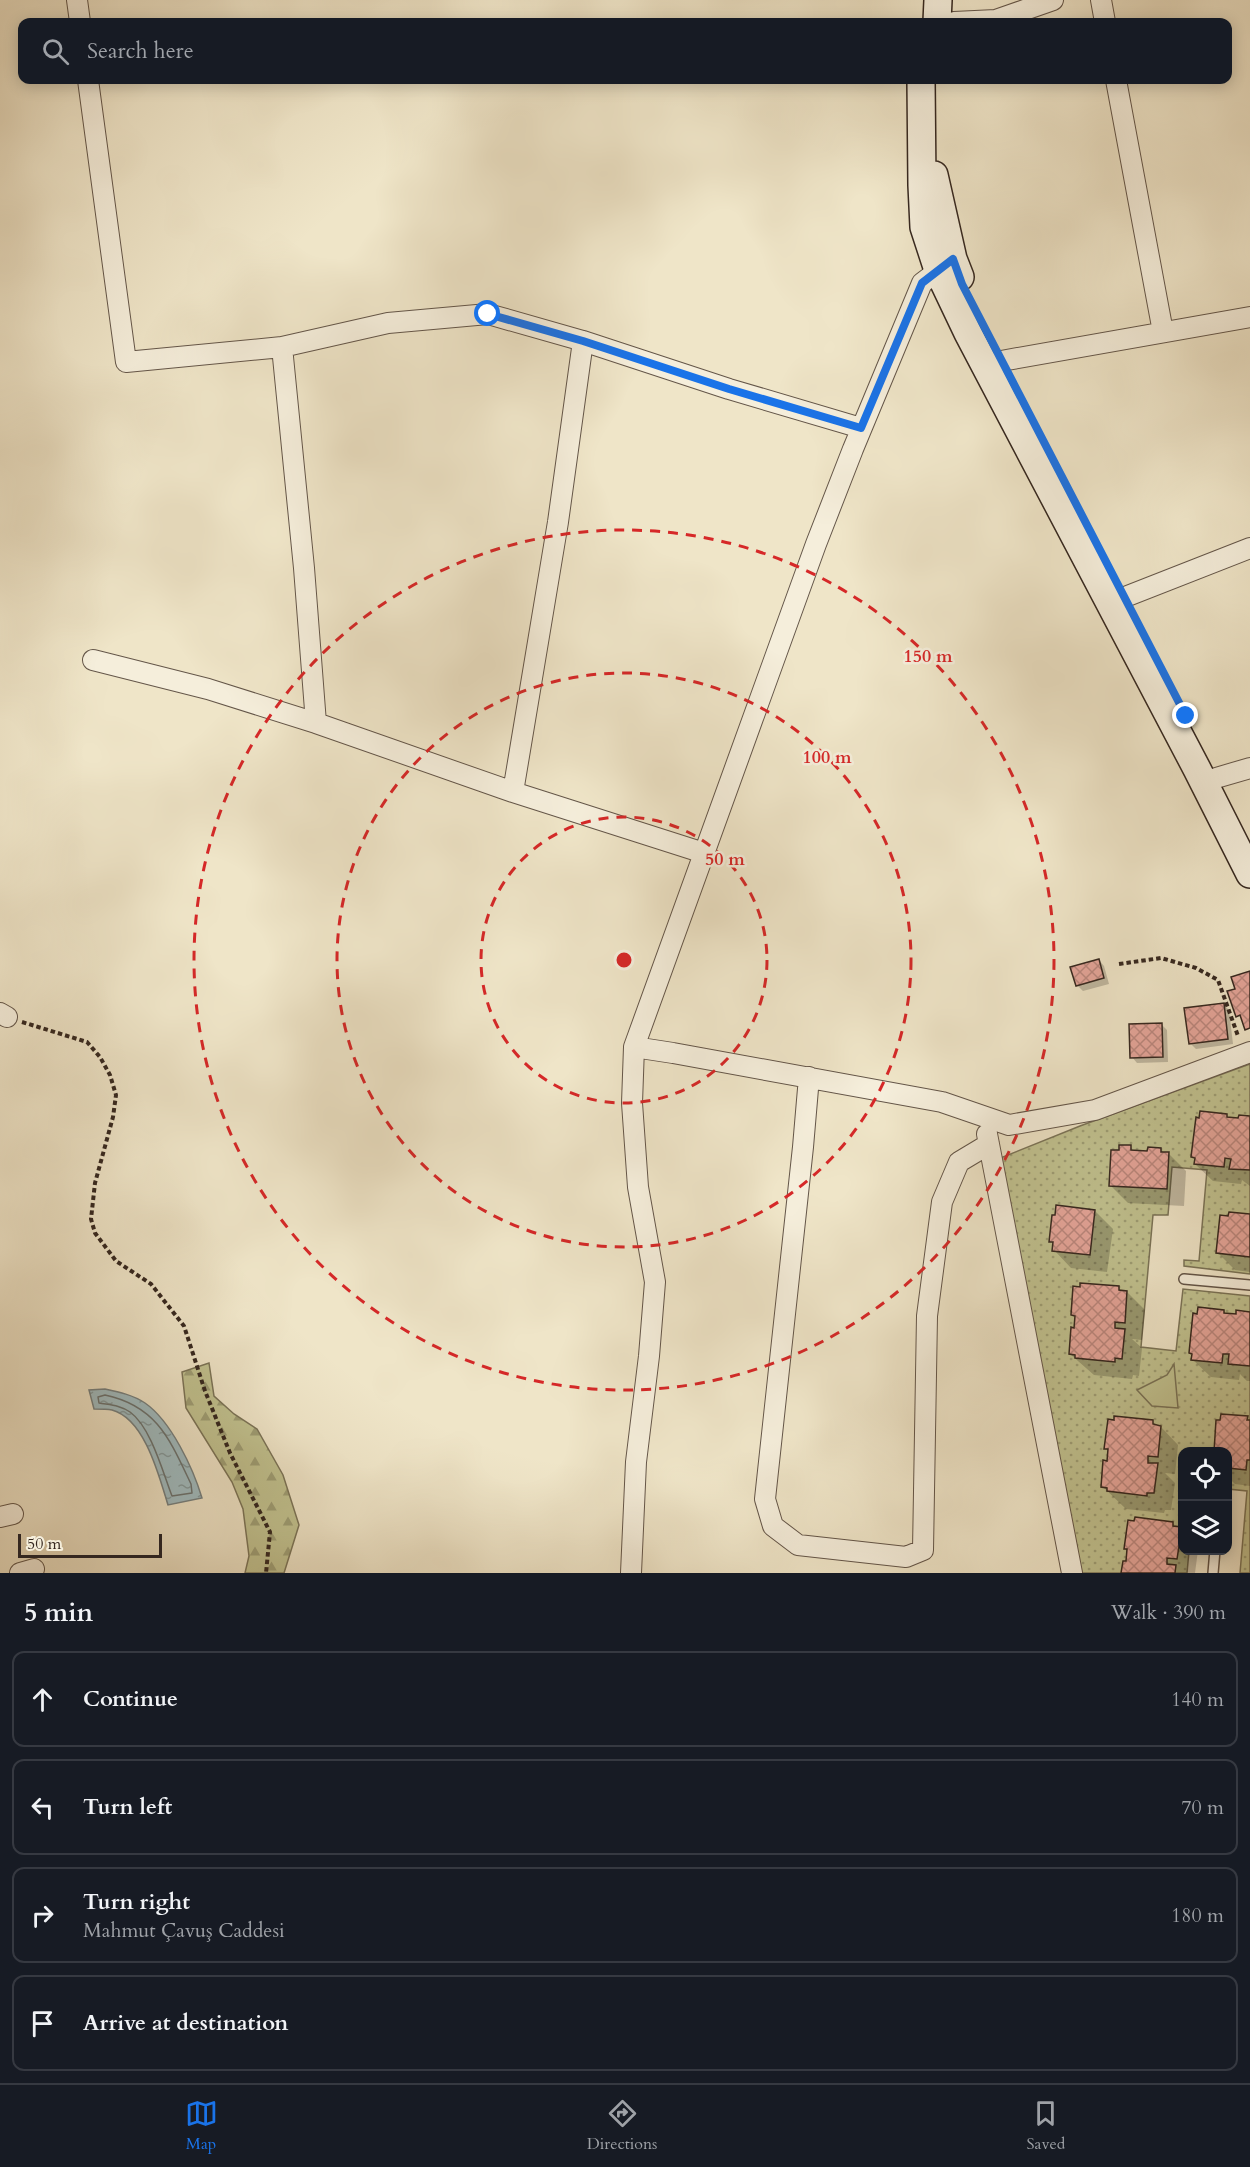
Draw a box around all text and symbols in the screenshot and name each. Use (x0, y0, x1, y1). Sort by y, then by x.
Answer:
search box (18, 18, 1232, 84)
icon: search (39, 35, 72, 68)
text: Search here (87, 36, 194, 66)
route start (474, 300, 500, 326)
text: 150 m (903, 644, 953, 669)
route end (1172, 702, 1198, 728)
text: 100 m (802, 745, 852, 770)
text: 50 m (705, 847, 745, 872)
centre of rings (614, 950, 634, 970)
map controls (1178, 1447, 1232, 1555)
button: locate (1178, 1447, 1232, 1501)
button: layers (1178, 1501, 1232, 1555)
scale bar (18, 1531, 162, 1558)
text: 50 m (27, 1533, 61, 1555)
text: 5 min (24, 1595, 93, 1630)
text: Walk · 390 m (1111, 1599, 1226, 1626)
icon: ahead (26, 1683, 59, 1716)
text: Continue (83, 1684, 178, 1714)
text: 140 m (1171, 1686, 1224, 1713)
icon: left (26, 1791, 59, 1824)
text: Turn left (83, 1792, 172, 1822)
text: 70 m (1181, 1794, 1224, 1821)
text: Turn right (83, 1887, 190, 1917)
icon: right (26, 1899, 59, 1932)
text: 180 m (1171, 1902, 1224, 1929)
text: Mahmut Çavuş Caddesi (83, 1917, 285, 1944)
icon: arrive (26, 2007, 59, 2040)
text: Arrive at destination (83, 2008, 288, 2038)
tab: Map (185, 2097, 218, 2155)
tab: Directions (587, 2097, 657, 2155)
tab: Saved (1027, 2097, 1065, 2155)

